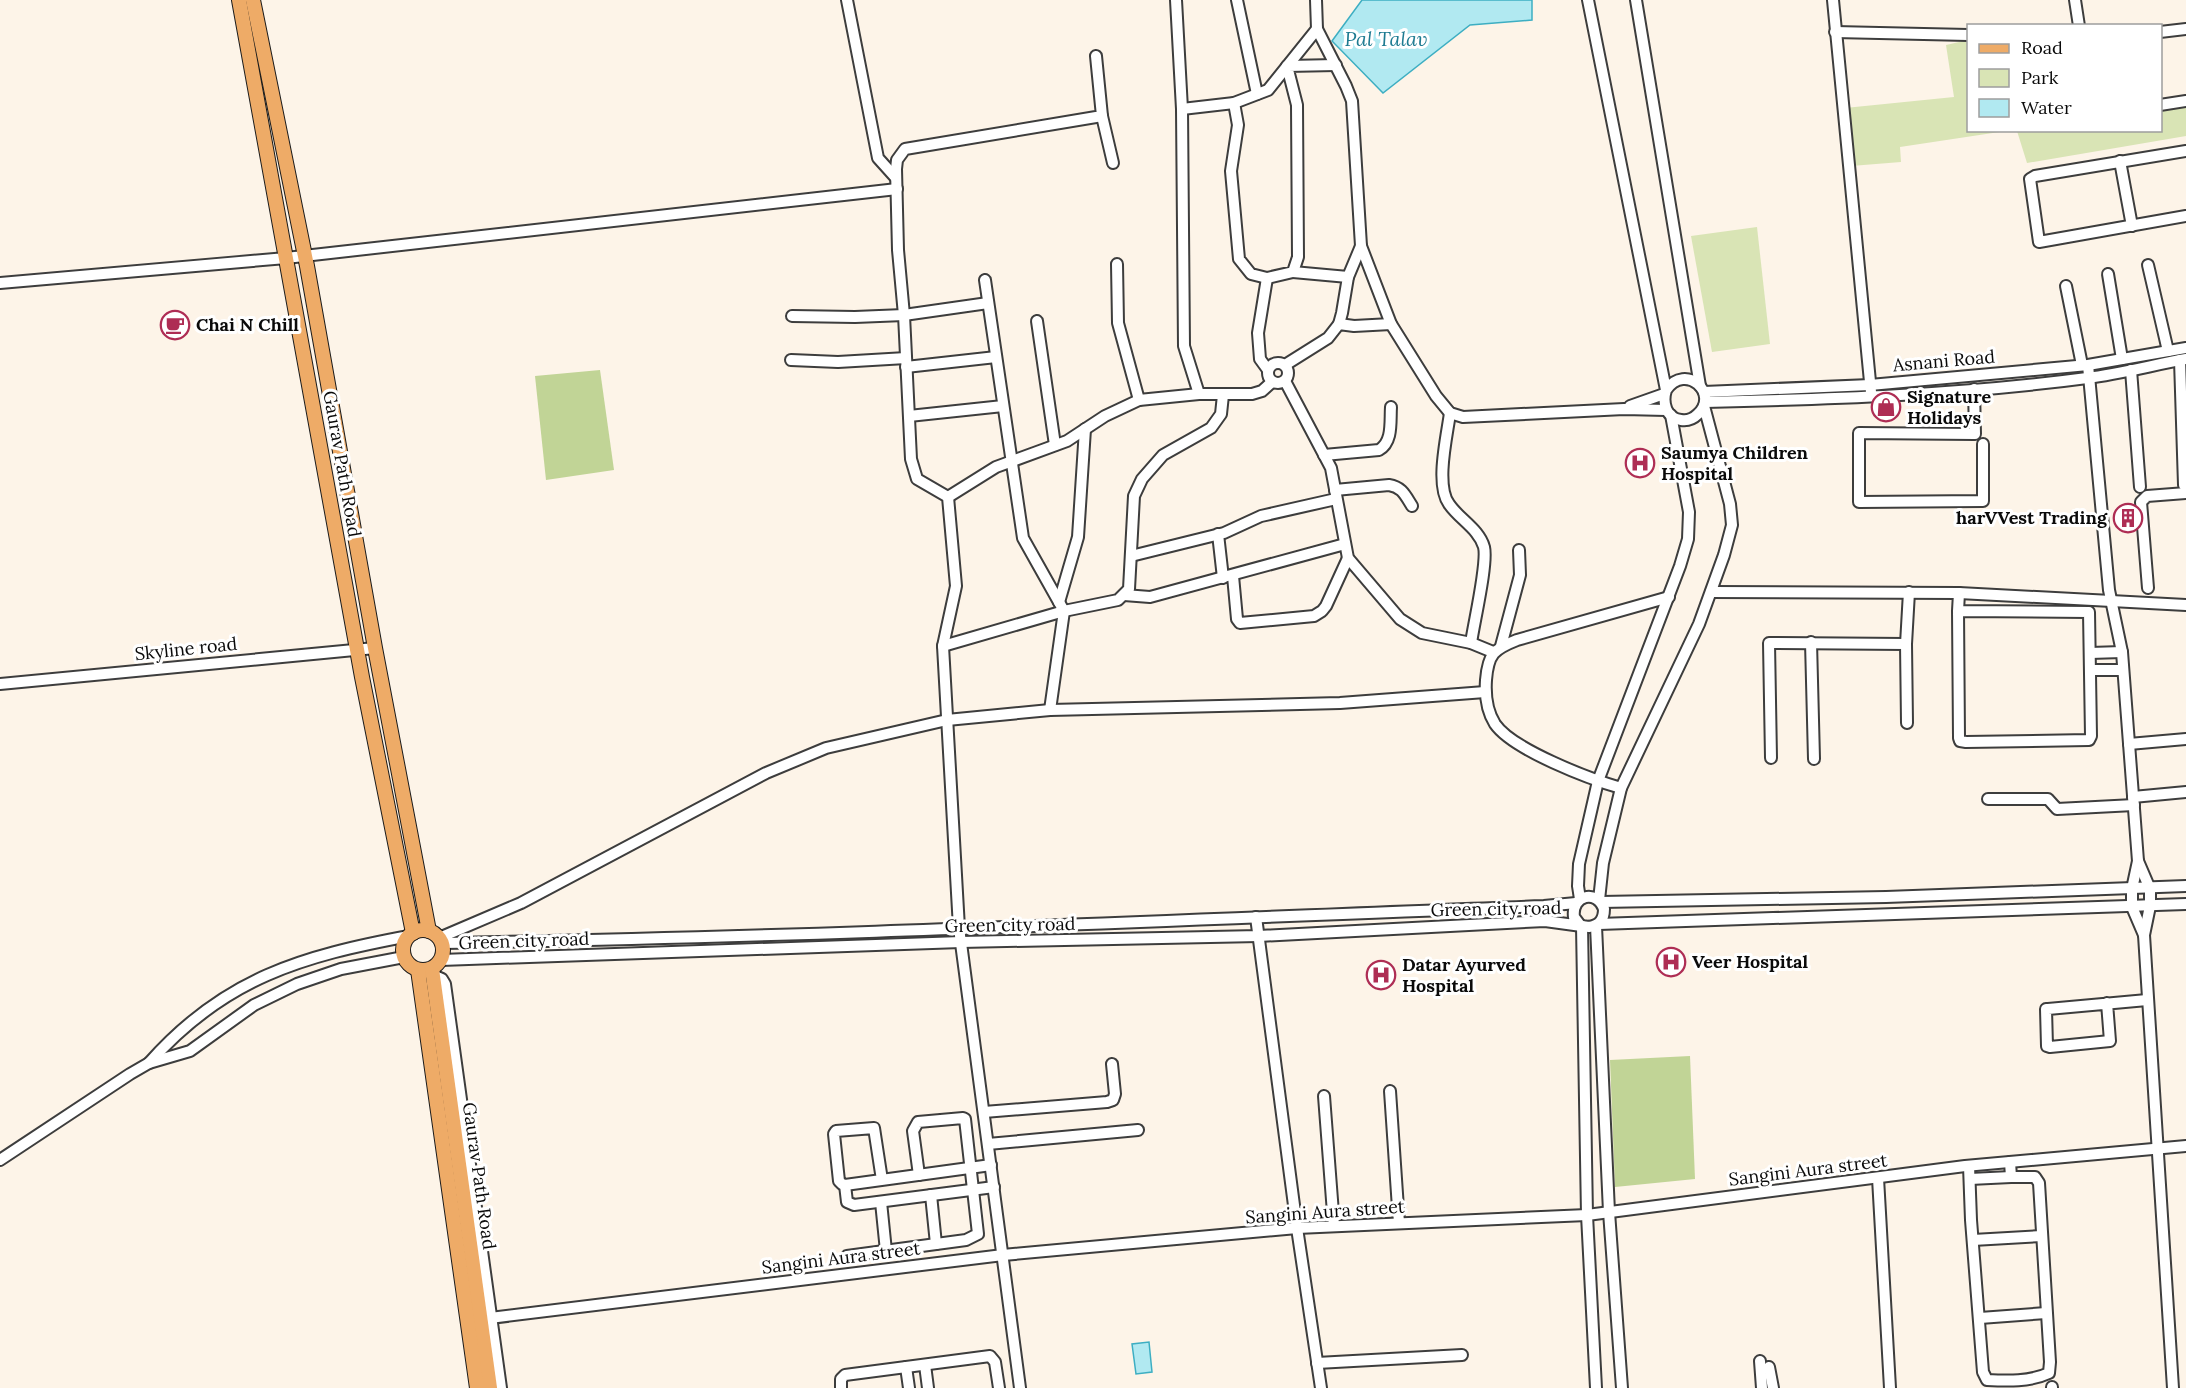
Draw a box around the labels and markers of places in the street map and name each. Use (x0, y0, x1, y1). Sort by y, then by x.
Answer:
cafe icon: Chai N Chill (159, 309, 191, 341)
place label: Chai N Chill (196, 313, 299, 336)
place label: Signature Holidays (1907, 385, 1991, 429)
shop icon: Signature Holidays (1870, 391, 1902, 423)
place label: Saumya Children Hospital (1661, 441, 1809, 485)
hospital icon: Saumya Children Hospital (1624, 447, 1656, 479)
building icon: harVVest Trading (2112, 502, 2144, 534)
place label: harVVest Trading (1956, 506, 2108, 529)
hospital icon: Veer Hospital (1655, 946, 1687, 978)
place label: Veer Hospital (1692, 950, 1809, 973)
place label: Datar Ayurved Hospital (1402, 953, 1526, 997)
hospital icon: Datar Ayurved Hospital (1365, 959, 1397, 991)

